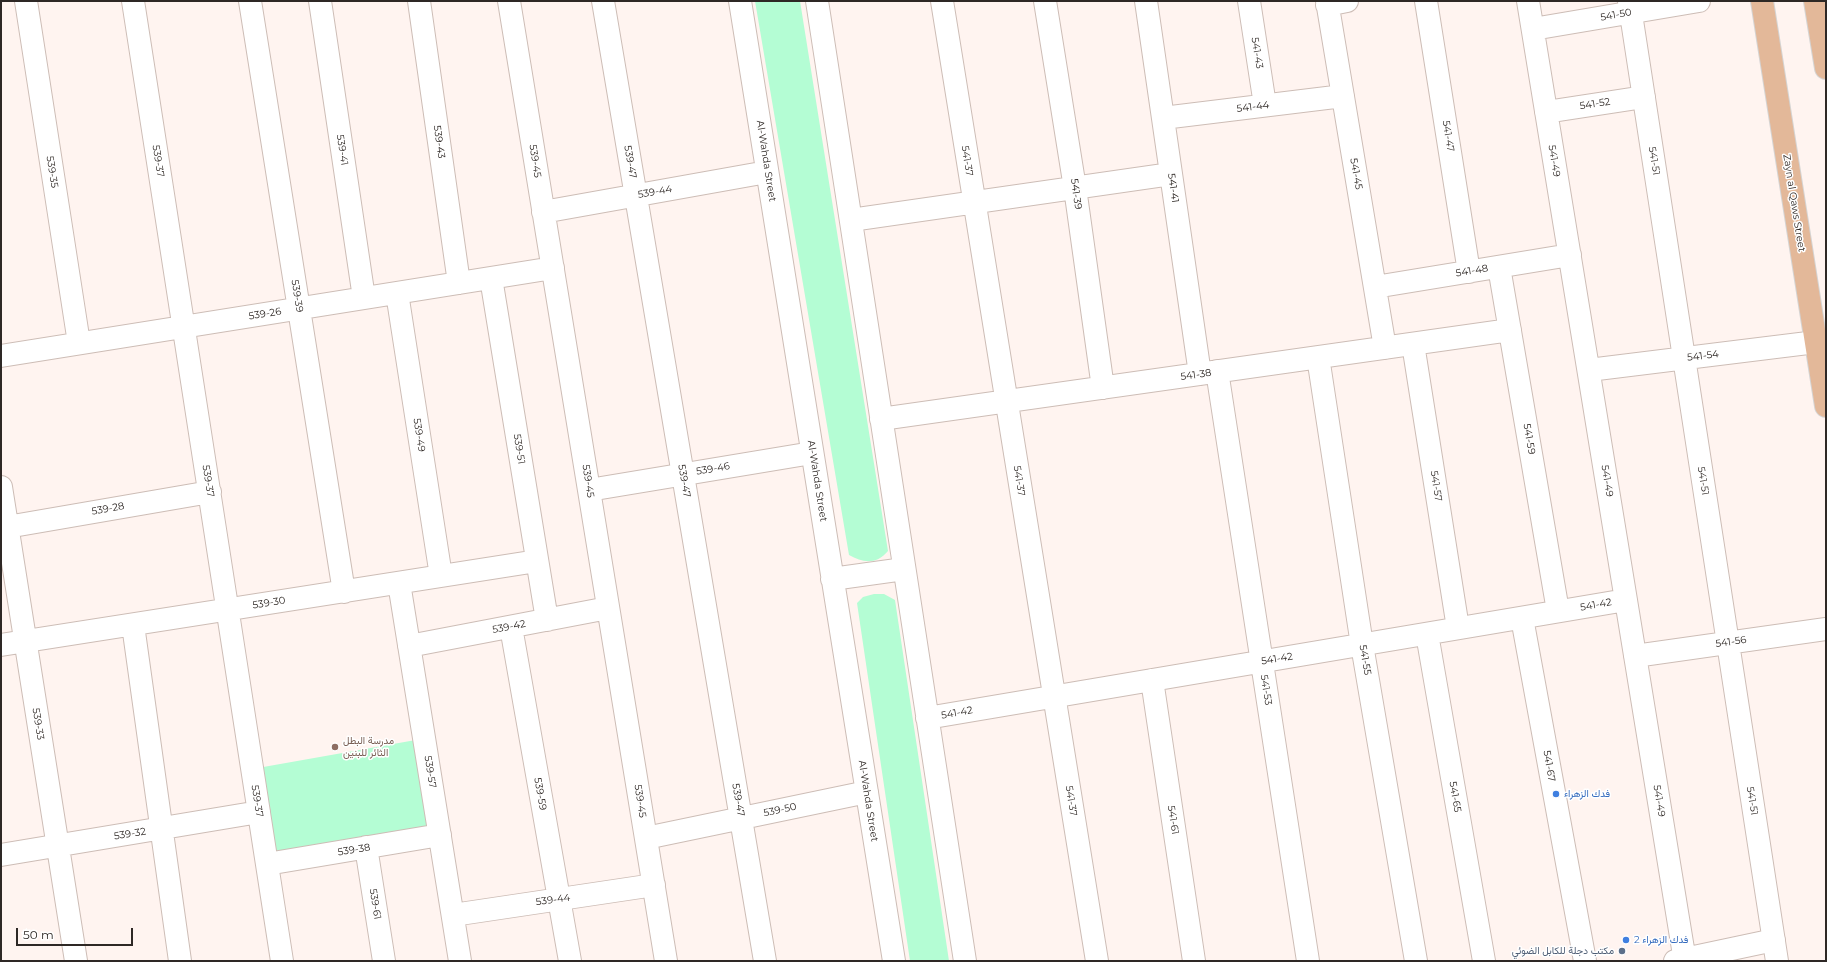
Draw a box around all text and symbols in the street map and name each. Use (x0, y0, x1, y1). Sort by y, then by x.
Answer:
street label: 541-50 (1599, 6, 1633, 24)
street label: 541-43 (1249, 36, 1265, 70)
street label: 541-52 (1579, 96, 1611, 112)
street label: 541-44 (1236, 99, 1270, 115)
street label: Al-Wahda Street (754, 119, 778, 203)
street label: 541-47 (1440, 119, 1456, 153)
street label: 539-43 (431, 125, 447, 159)
street label: 539-41 (334, 134, 350, 166)
street label: 539-45 (526, 143, 544, 179)
street label: 539-37 (150, 144, 166, 178)
street label: 541-49 (1546, 144, 1562, 178)
street label: 539-47 (621, 145, 639, 179)
street label: 541-37 (959, 145, 975, 177)
street label: 541-51 (1646, 146, 1662, 176)
street label: Zayn al Qaws Street (1780, 153, 1808, 253)
street label: 539-35 (44, 155, 60, 189)
street label: 541-45 (1347, 157, 1365, 191)
street label: 541-41 (1165, 173, 1181, 203)
street label: 541-39 (1068, 178, 1084, 210)
street label: 539-44 (637, 183, 673, 201)
street label: 541-48 (1455, 263, 1489, 279)
street label: 539-39 (289, 279, 305, 313)
street label: 539-26 (248, 306, 282, 322)
street label: 541-54 (1687, 348, 1719, 364)
street label: 541-38 (1180, 367, 1212, 383)
street label: 539-49 (410, 417, 428, 453)
street label: 541-59 (1520, 423, 1538, 455)
street label: 539-51 (511, 433, 527, 465)
street label: Al-Wahda Street (805, 439, 829, 523)
street label: 539-46 (695, 460, 731, 478)
street label: 539-45 (579, 463, 597, 499)
street label: 539-37 (200, 464, 216, 498)
street label: 539-47 (675, 464, 693, 498)
street label: 541-49 (1599, 464, 1615, 498)
street label: 541-37 (1011, 465, 1027, 497)
street label: 541-51 (1695, 466, 1711, 496)
street label: 541-57 (1428, 470, 1444, 502)
street label: 539-28 (91, 500, 125, 518)
street label: 539-30 (252, 594, 286, 612)
street label: 541-42 (1579, 596, 1613, 614)
street label: 539-42 (491, 618, 527, 636)
street label: 541-56 (1715, 634, 1747, 650)
street label: 541-55 (1356, 644, 1374, 676)
street label: 541-42 (1260, 651, 1294, 667)
street label: 541-53 (1258, 674, 1274, 706)
street label: 541-42 (940, 704, 974, 722)
street label: 539-33 (30, 707, 46, 741)
place label: مدرسة البطل الثائر للبنين (343, 735, 394, 758)
marker: مدرسة البطل الثائر للبنين (330, 742, 340, 752)
street label: 541-67 (1540, 749, 1558, 783)
street label: 539-57 (422, 755, 438, 789)
street label: Al-Wahda Street (856, 759, 880, 843)
street label: 539-59 (531, 777, 549, 811)
street label: 541-65 (1446, 781, 1464, 813)
street label: 539-45 (631, 783, 649, 819)
street label: 539-47 (729, 783, 747, 817)
street label: 539-37 (249, 784, 265, 818)
street label: 541-49 (1651, 784, 1667, 818)
street label: 541-37 (1063, 785, 1079, 817)
street label: 541-51 (1744, 786, 1760, 816)
place label: فدك الزهراء (1564, 788, 1610, 800)
marker: فدك الزهراء (1551, 789, 1561, 799)
street label: 539-50 (762, 801, 798, 819)
street label: 541-61 (1165, 805, 1181, 835)
street label: 539-32 (113, 826, 147, 842)
street label: 539-38 (337, 841, 371, 859)
street label: 539-61 (367, 888, 383, 920)
street label: 539-44 (535, 892, 571, 908)
scale bar (18, 920, 135, 946)
text: 50 m (23, 927, 54, 942)
place label: فدك الزهراء 2 (1634, 934, 1688, 946)
marker: فدك الزهراء 2 (1621, 935, 1631, 945)
place label: مكتب دجلة للكابل الضوئي (1512, 945, 1614, 957)
marker: مكتب دجلة للكابل الضوئي (1617, 946, 1627, 956)

